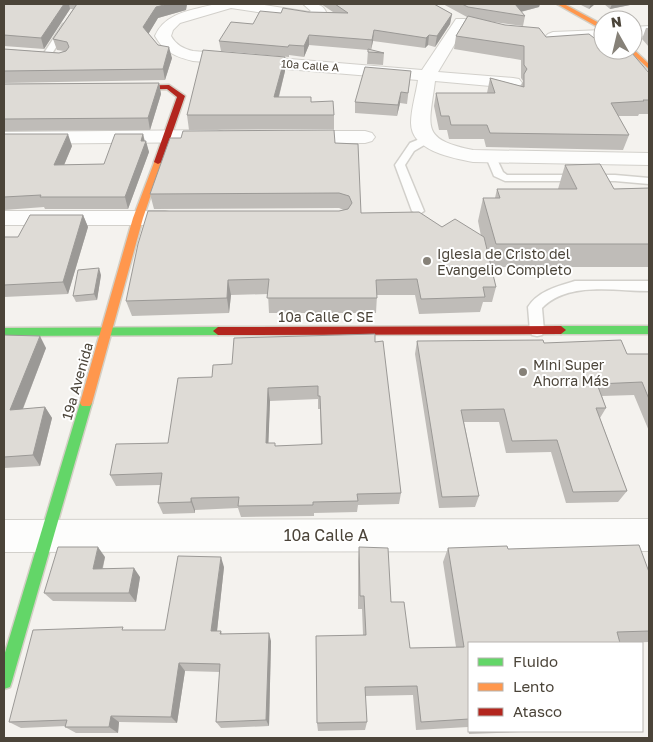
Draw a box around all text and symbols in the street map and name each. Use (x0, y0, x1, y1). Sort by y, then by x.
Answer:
north arrow (593, 10, 643, 60)
text: N (610, 12, 623, 31)
street label: 10a Calle A (280, 56, 340, 74)
place label: Iglesia de Cristo del Evangelio Completo (437, 245, 572, 278)
marker: Iglesia de Cristo del Evangelio Completo (421, 255, 433, 267)
street label: 10a Calle C SE (278, 308, 374, 325)
street label: 19a Avenida (58, 340, 96, 422)
place label: Mini Super Ahorra Más (533, 356, 609, 389)
marker: Mini Super Ahorra Más (517, 366, 529, 378)
street label: 10a Calle A (284, 525, 369, 545)
legend (468, 642, 643, 732)
text: Fluido (513, 652, 558, 670)
text: Lento (513, 677, 554, 695)
text: Atasco (513, 702, 562, 720)

